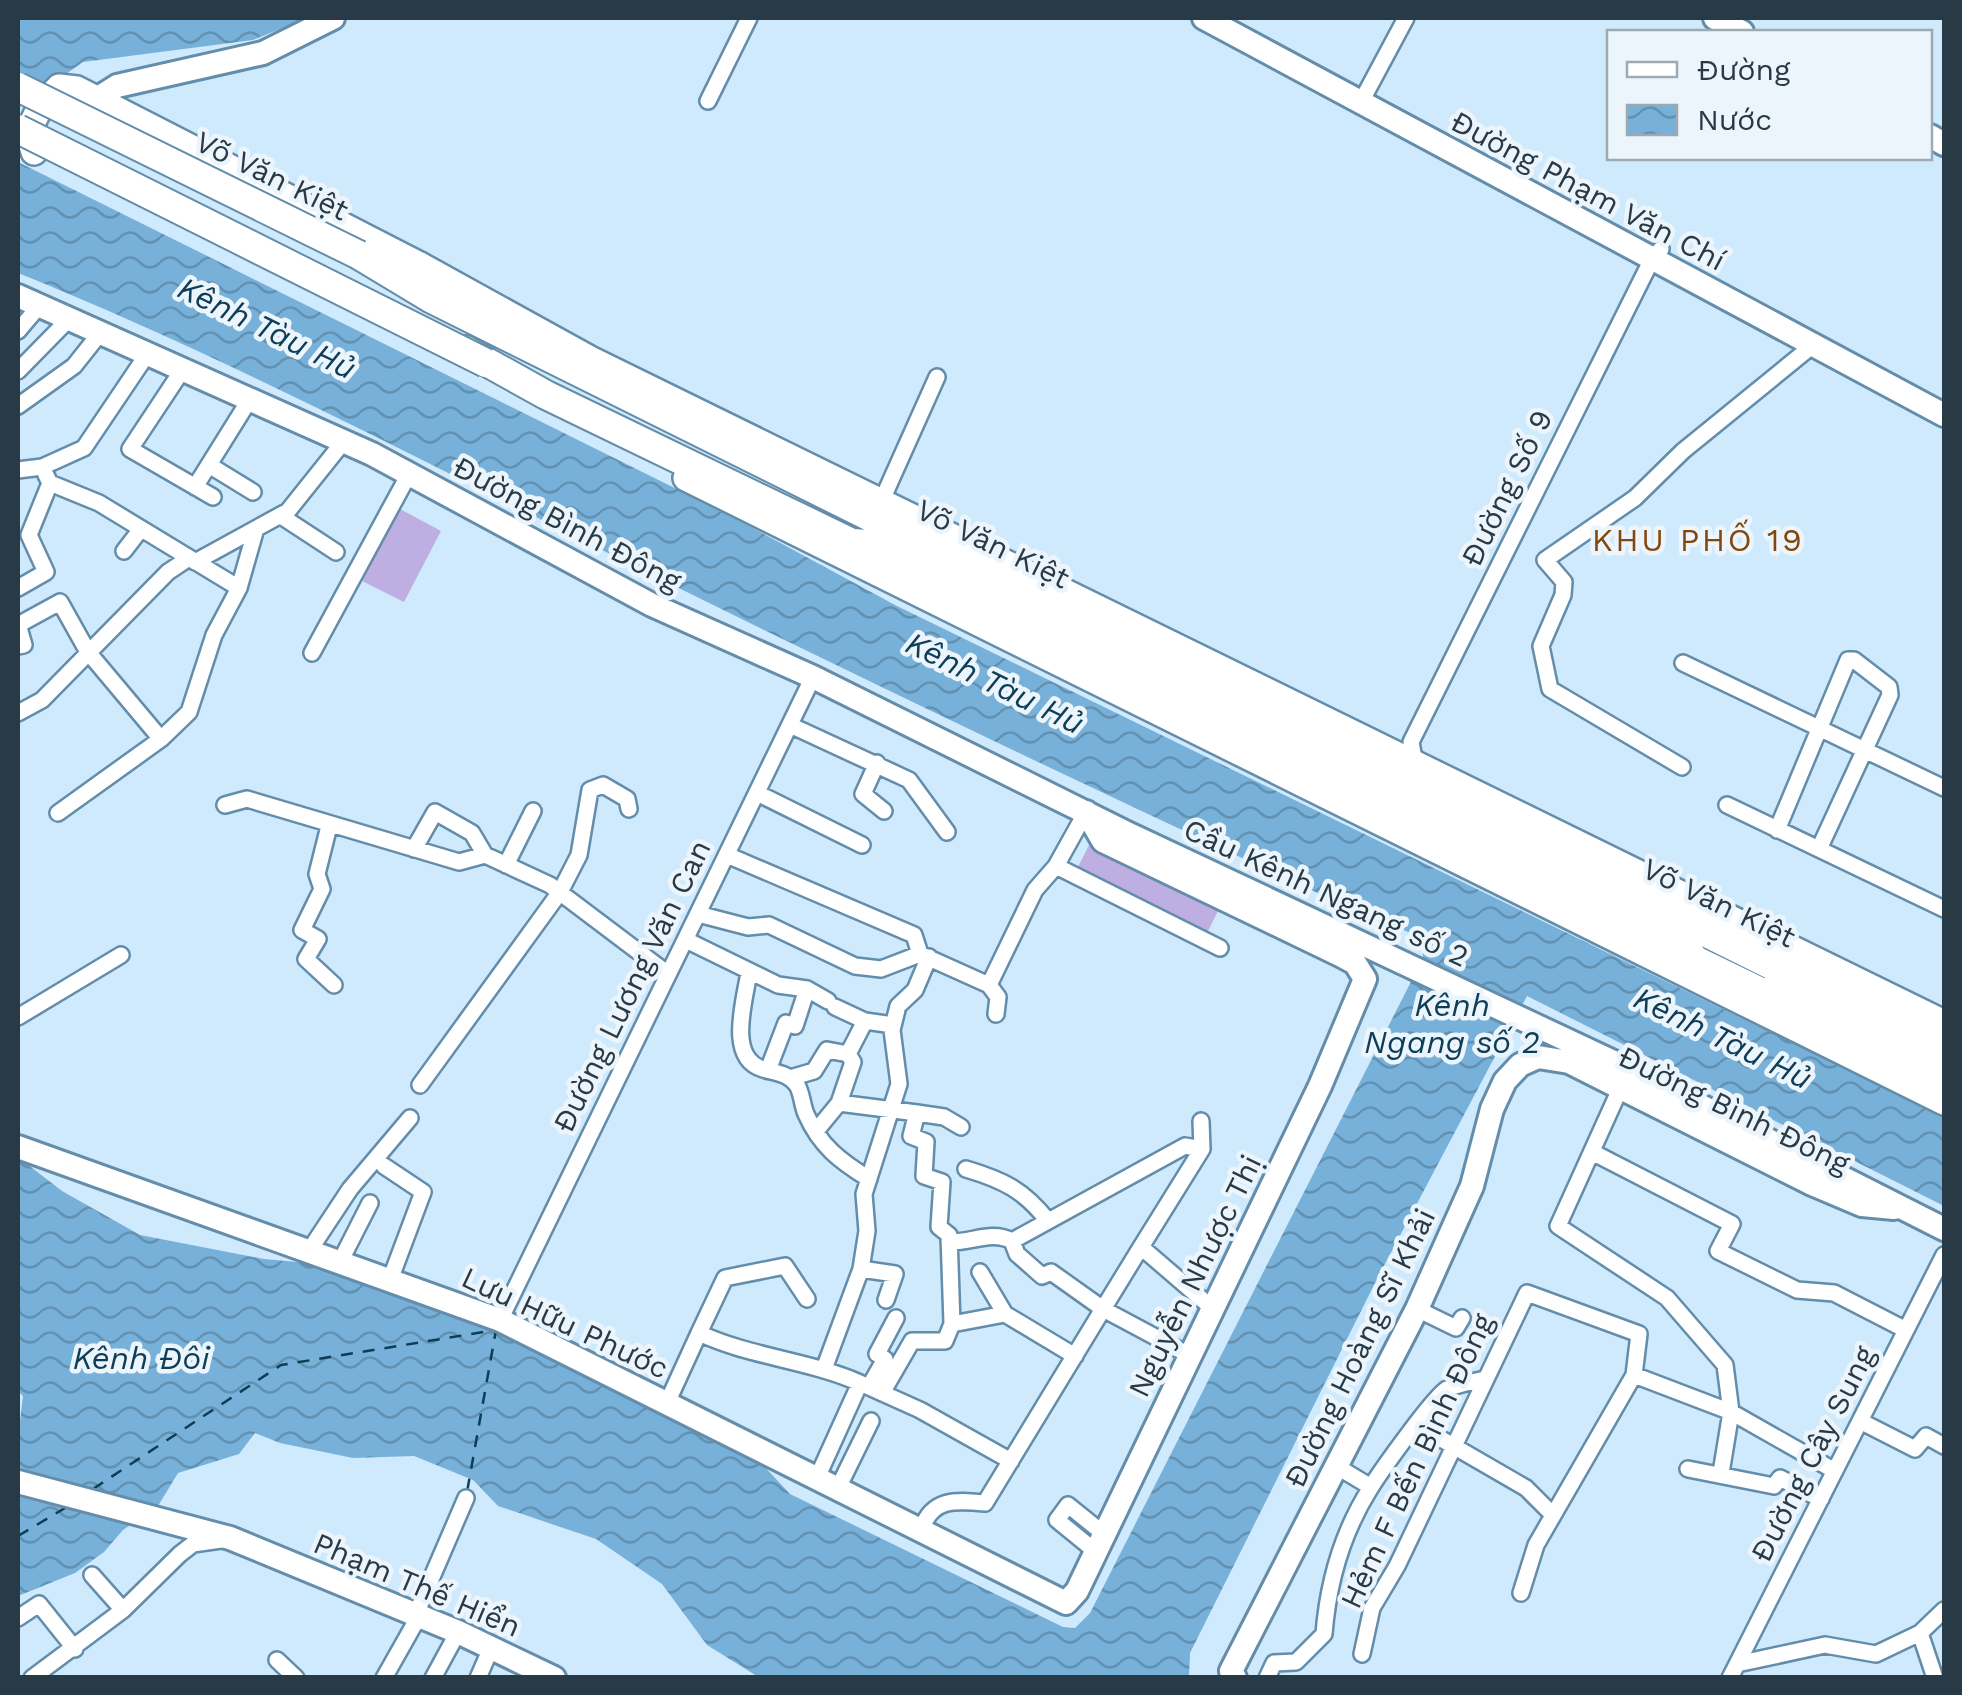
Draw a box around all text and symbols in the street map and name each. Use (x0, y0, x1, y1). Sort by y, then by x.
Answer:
legend (1607, 30, 1932, 160)
text: Đường (1697, 52, 1790, 87)
text: Nước (1697, 102, 1772, 137)
street label: Đường Phạm Văn Chí (1445, 103, 1731, 278)
street label: Võ Văn Kiệt (190, 123, 355, 228)
water label: Kênh Tàu Hủ (172, 269, 362, 387)
street label: Đường Số 9 (1454, 404, 1559, 572)
street label: Đường Bình Đông (447, 449, 687, 598)
street label: Võ Văn Kiệt (911, 491, 1076, 596)
district label: KHU PHỐ 19 (1592, 519, 1804, 559)
water label: Kênh Tàu Hủ (900, 624, 1090, 742)
street label: Cầu Kênh Ngang số 2 (1178, 811, 1474, 974)
street label: Đường Lương Văn Can (546, 834, 718, 1138)
street label: Võ Văn Kiệt (1637, 850, 1802, 955)
water label: Kênh Tàu Hủ (1628, 979, 1818, 1097)
water label: Kênh Ngang số 2 (1364, 986, 1540, 1061)
street label: Đường Bình Đông (1613, 1038, 1856, 1181)
street label: Nguyễn Nhược Thị (1121, 1149, 1268, 1403)
street label: Đường Hoàng Sĩ Khải (1277, 1203, 1442, 1493)
street label: Lưu Hữu Phước (456, 1259, 674, 1386)
street label: Hẻm F Bến Bình Đông (1333, 1308, 1500, 1614)
water label: Kênh Đôi (73, 1339, 210, 1377)
street label: Đường Cây Sung (1743, 1340, 1882, 1567)
street label: Phạm Thế Hiển (308, 1525, 526, 1644)

